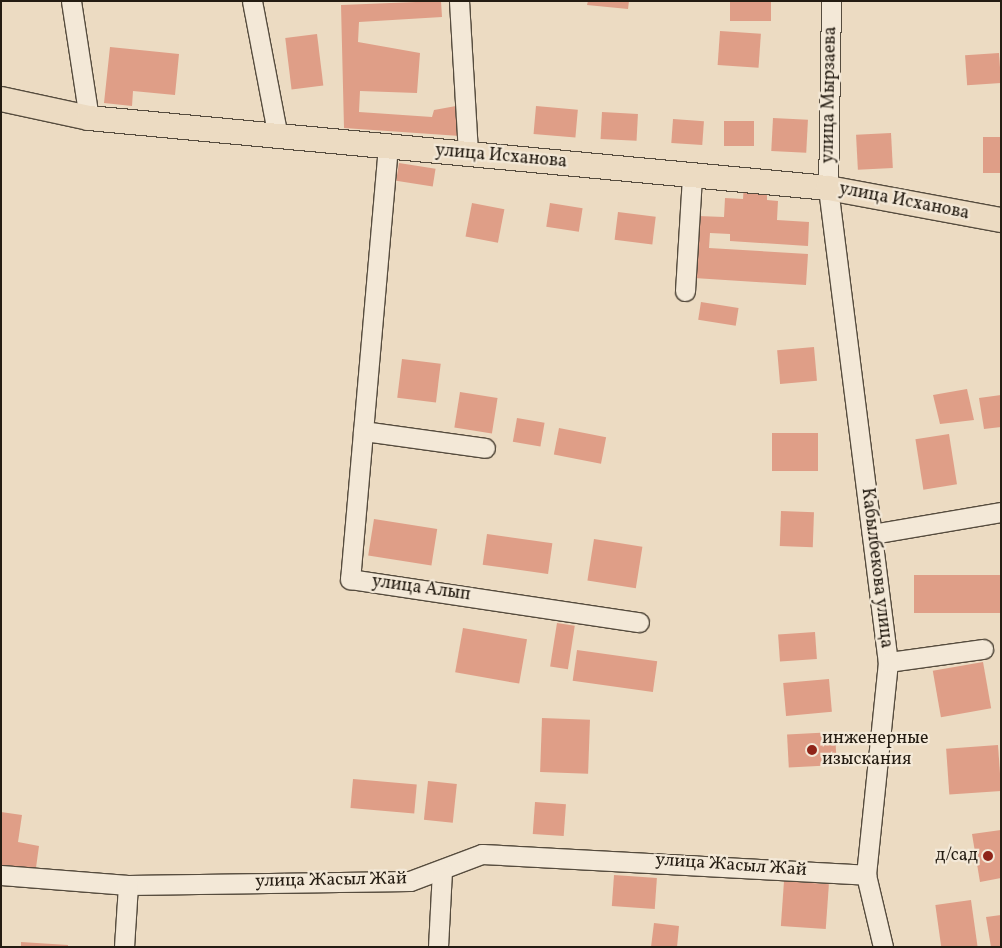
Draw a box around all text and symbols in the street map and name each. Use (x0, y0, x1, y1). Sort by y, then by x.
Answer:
street label: улица Мырзаева (818, 26, 842, 164)
street label: улица Исханова (434, 140, 568, 174)
street label: улица Исханова (837, 179, 971, 225)
street label: Кабылбекова улица (855, 486, 897, 650)
street label: улица Алып (370, 571, 472, 607)
place label: инженерные изыскания (822, 729, 929, 772)
marker: инженерные изыскания (806, 744, 818, 756)
place label: д/сад (935, 845, 978, 867)
street label: улица Жасыл Жай (655, 850, 807, 882)
marker: д/сад (982, 850, 994, 862)
street label: улица Жасыл Жай (255, 869, 407, 893)

